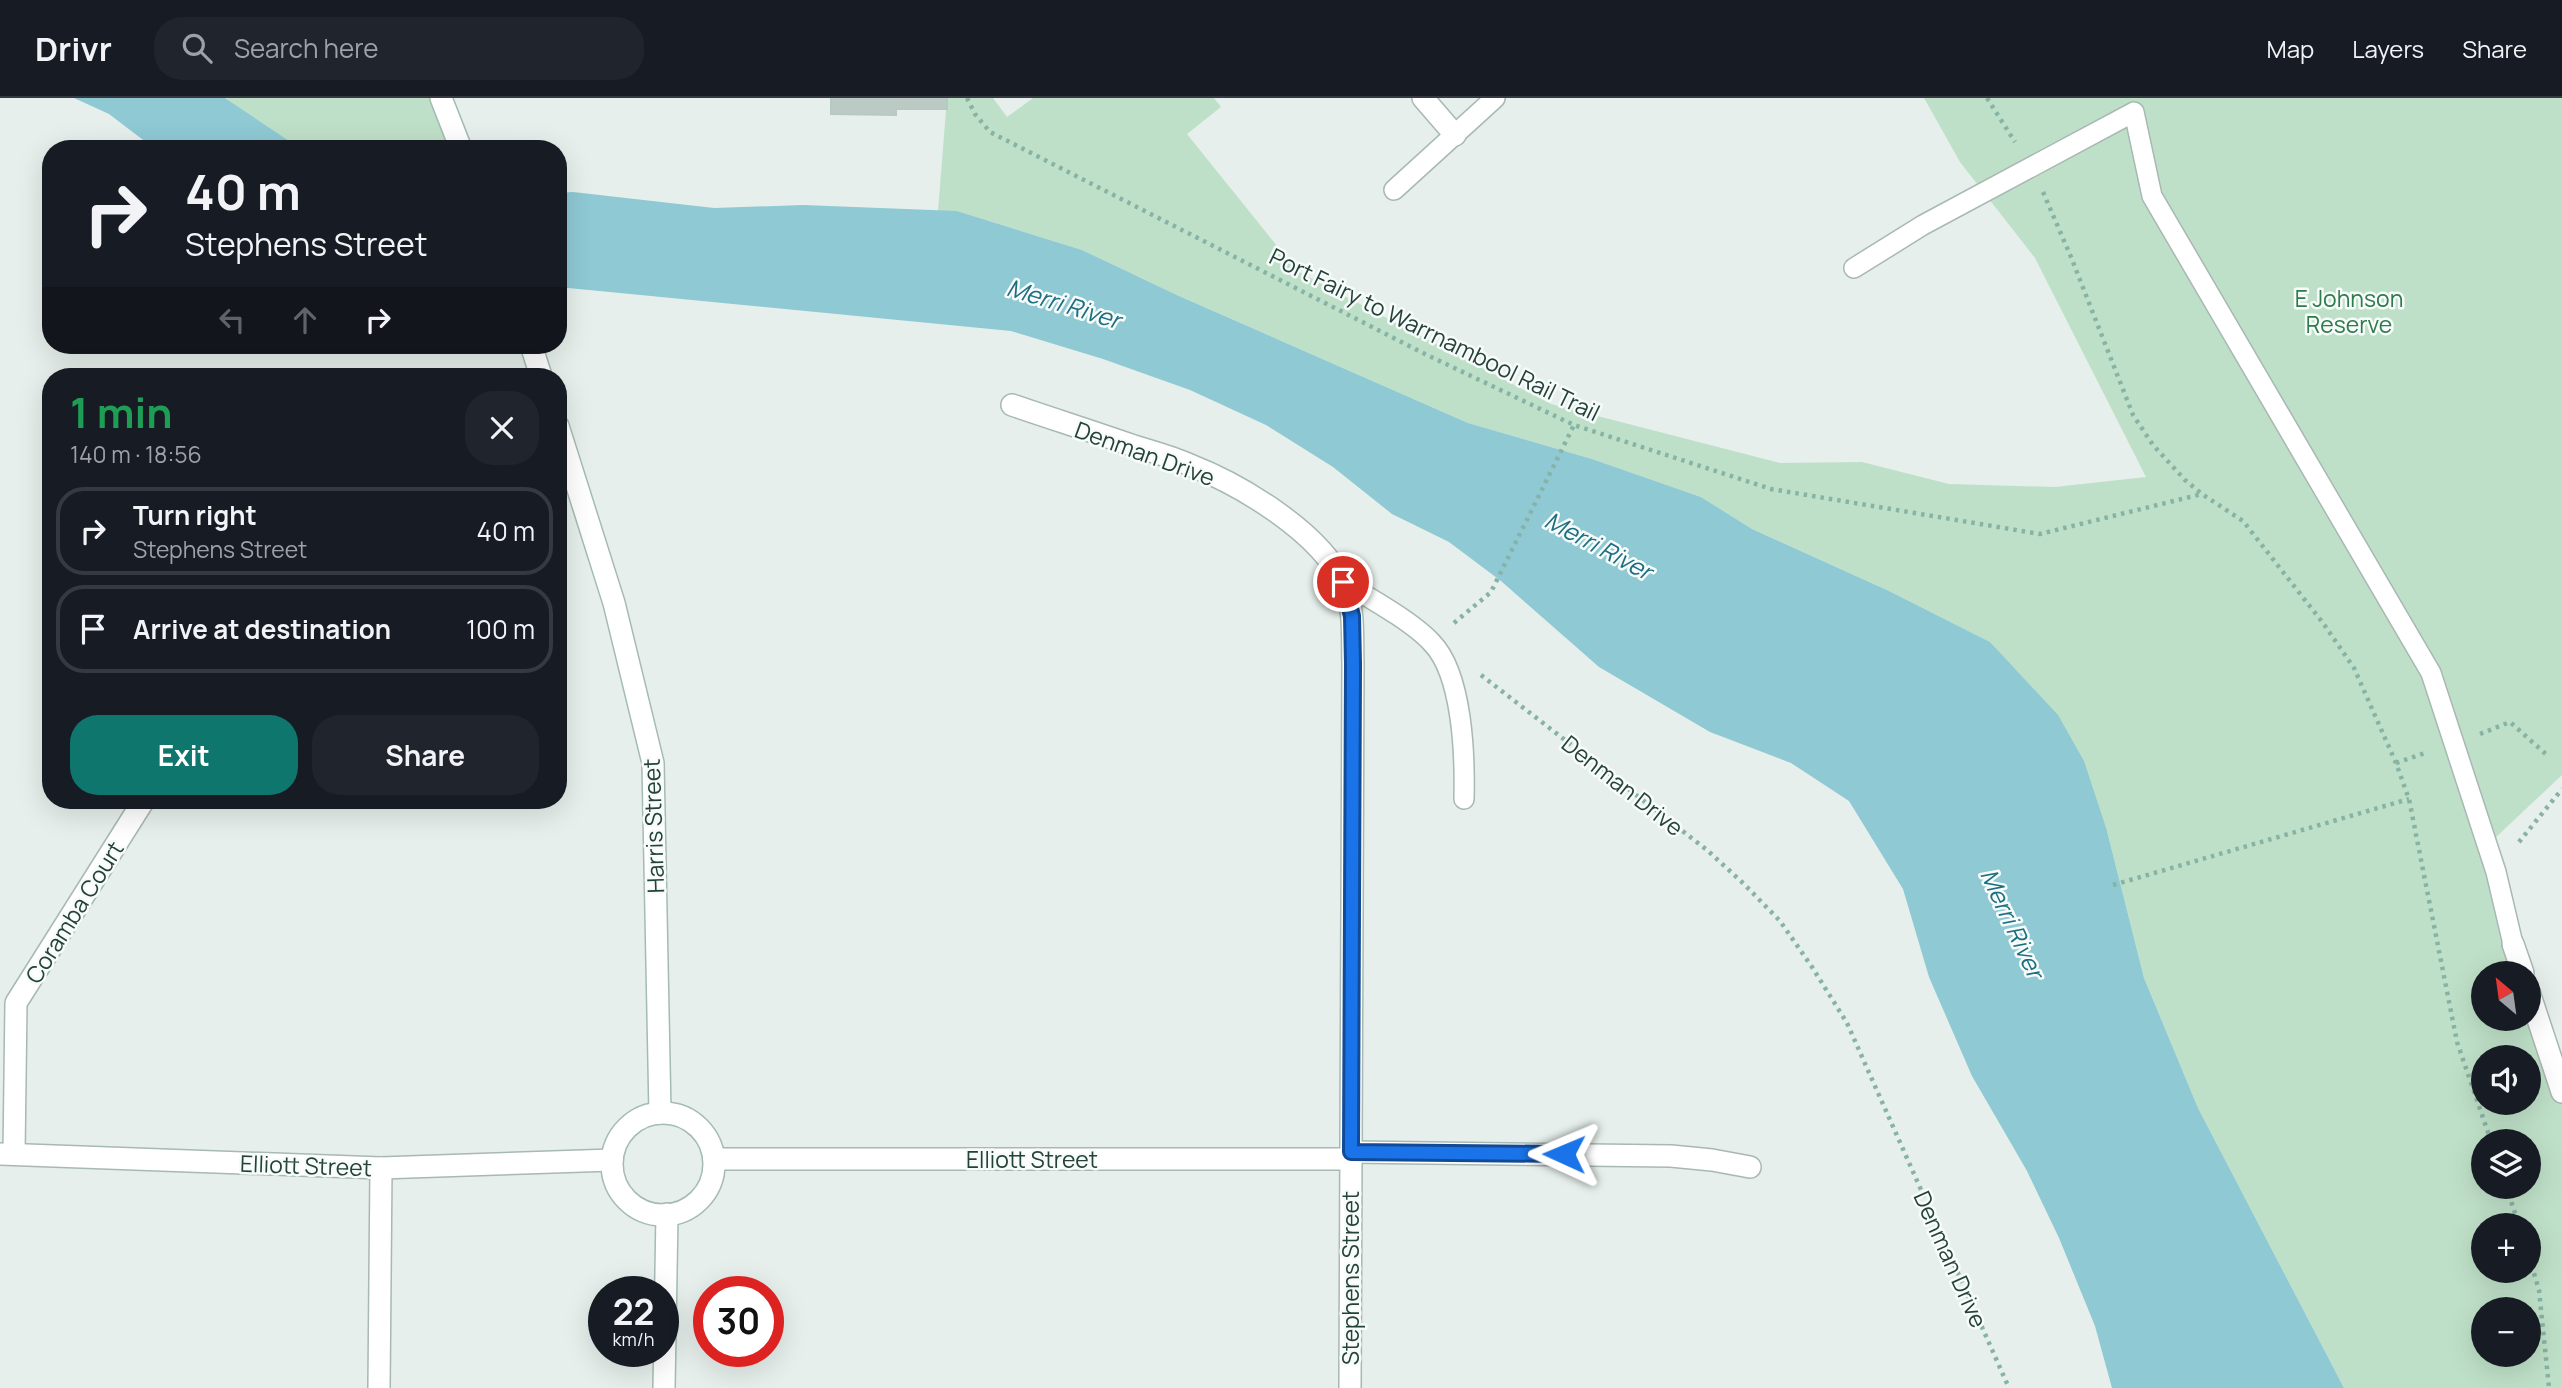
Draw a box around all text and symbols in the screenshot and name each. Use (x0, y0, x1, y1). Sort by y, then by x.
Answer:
search box (154, 17, 644, 80)
text: Drivr (35, 26, 112, 71)
icon: search (178, 29, 216, 67)
text: Search here (234, 30, 378, 66)
text: Map (2267, 32, 2314, 65)
text: Layers (2352, 32, 2424, 65)
text: Share (2462, 32, 2527, 65)
text: 40 m (185, 158, 301, 225)
icon: right (70, 168, 161, 259)
text: Stephens Street (185, 222, 428, 266)
street label: Port Fairy to Warrnambool Rail Trail (1265, 240, 1605, 428)
water label: Merri River (1003, 270, 1128, 337)
park label: E Johnson Reserve (2295, 282, 2403, 340)
icon: left (213, 301, 251, 339)
icon: ahead (286, 301, 324, 339)
icon: right (359, 301, 397, 339)
text: 1 min (70, 383, 173, 441)
button: close (465, 391, 539, 465)
street label: Denman Drive (1071, 413, 1219, 493)
text: 140 m · 18:56 (70, 438, 202, 470)
text: Turn right (133, 497, 257, 533)
water label: Merri River (1540, 503, 1661, 589)
icon: right (74, 512, 112, 550)
text: 40 m (477, 513, 535, 549)
text: Stephens Street (133, 533, 307, 565)
pin (1313, 552, 1373, 612)
icon: arrive (1324, 563, 1362, 601)
icon: arrive (74, 610, 112, 648)
text: Arrive at destination (133, 611, 391, 647)
text: 100 m (466, 611, 535, 647)
button: Exit (70, 715, 298, 795)
button: Share (312, 715, 539, 795)
street label: Denman Drive (1555, 727, 1691, 843)
street label: Harris Street (635, 758, 671, 894)
street label: Coramba Court (17, 835, 131, 989)
water label: Merri River (1973, 863, 2054, 986)
north arrow (2471, 961, 2541, 1031)
map controls (2471, 961, 2541, 1367)
button: sound (2471, 1045, 2541, 1115)
position arrow (1527, 1117, 1601, 1191)
button: layers (2471, 1129, 2541, 1199)
street label: Elliott Street (966, 1143, 1098, 1175)
street label: Elliott Street (239, 1147, 373, 1183)
street label: Denman Drive (1907, 1186, 1995, 1332)
street label: Stephens Street (1334, 1191, 1366, 1365)
button: + (2471, 1213, 2541, 1283)
speed limit sign: 30 (693, 1276, 784, 1367)
text: 22 (613, 1288, 654, 1336)
button: − (2471, 1297, 2541, 1367)
text: km/h (613, 1327, 654, 1351)

